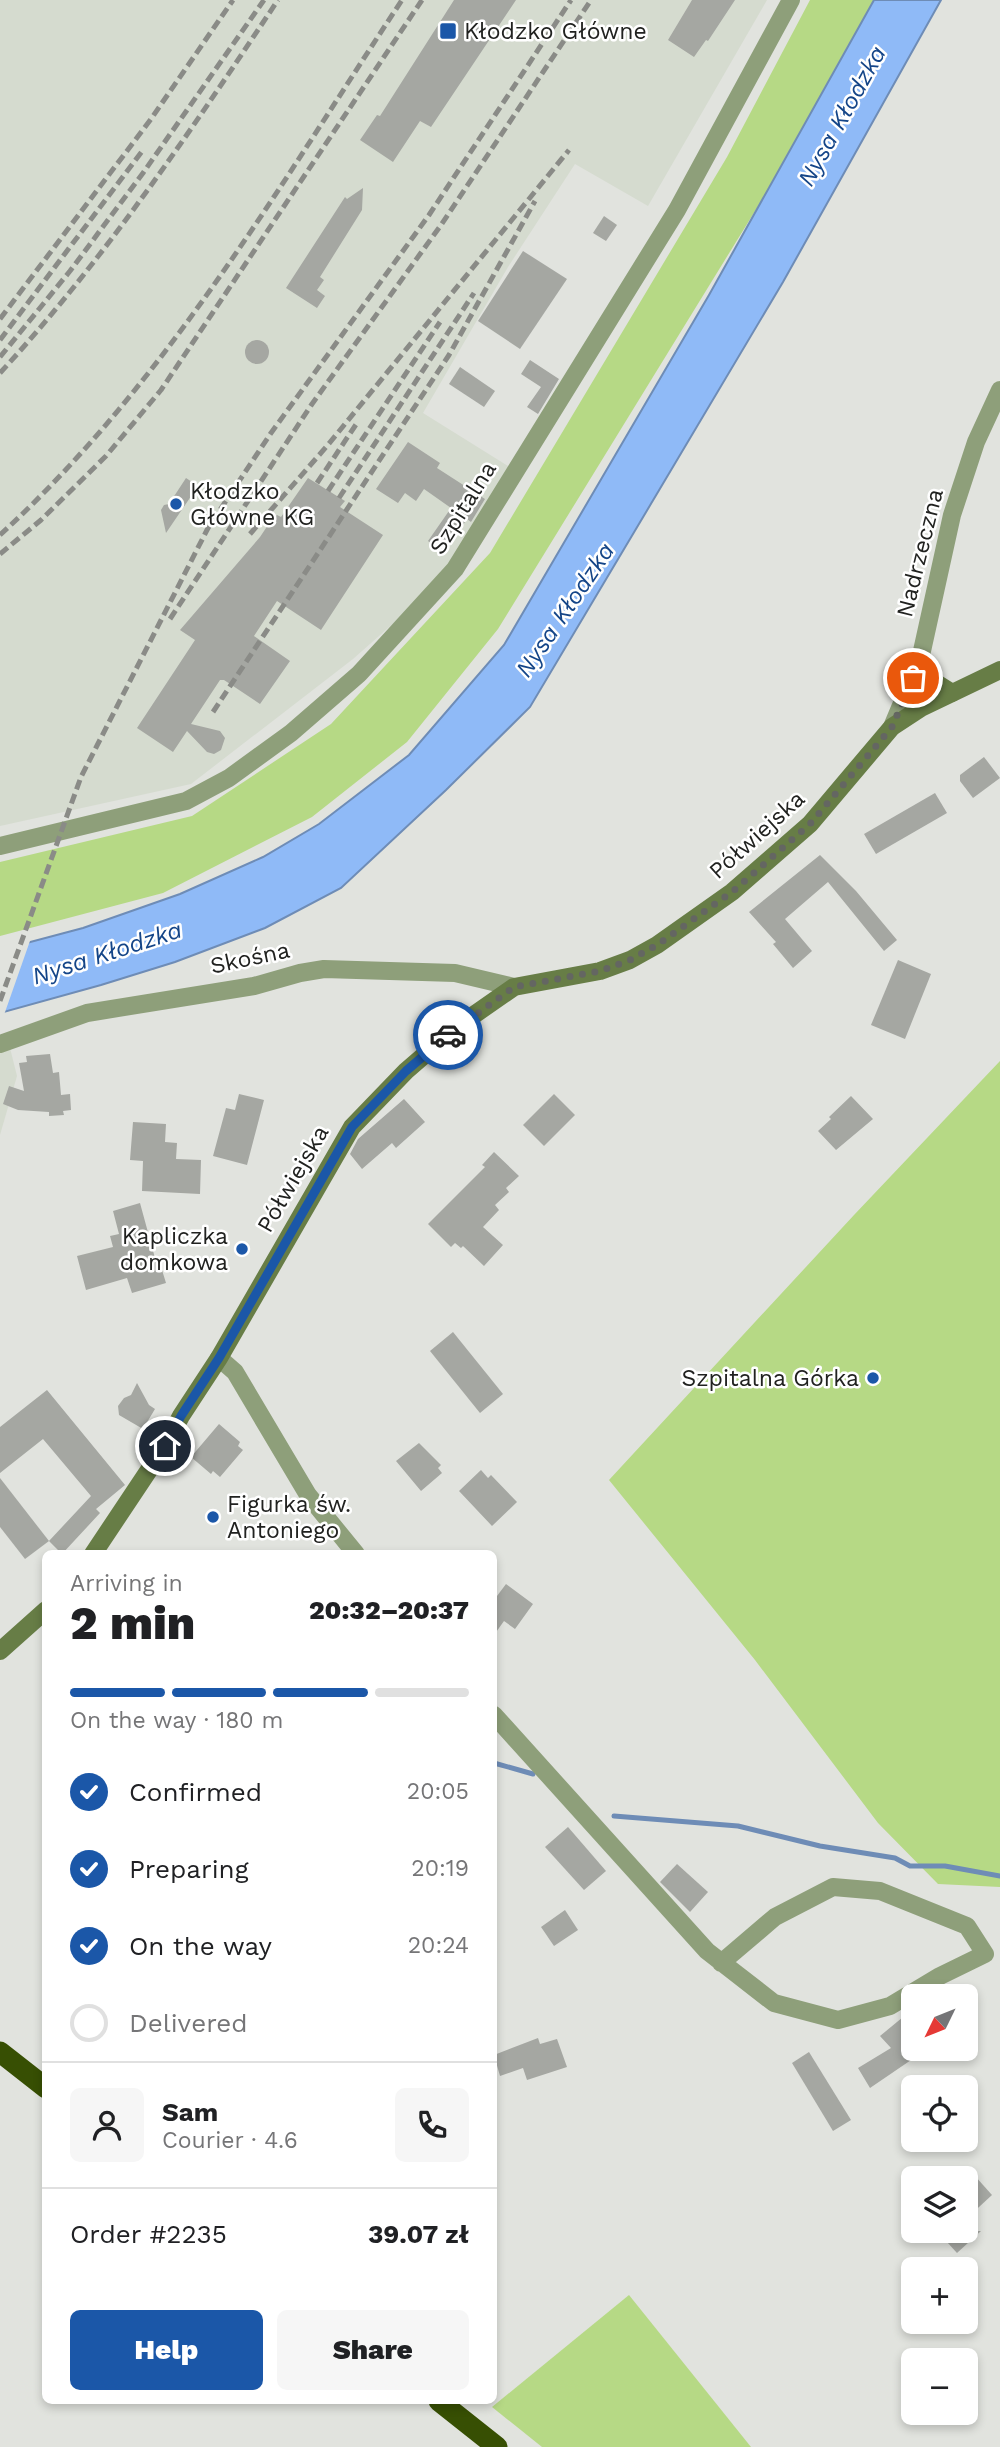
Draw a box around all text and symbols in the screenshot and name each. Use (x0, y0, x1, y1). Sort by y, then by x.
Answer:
place label: Kłodzko Główne (464, 18, 647, 45)
marker: Kłodzko Główne (438, 21, 458, 41)
water label: Nysa Kłodzka (792, 41, 892, 191)
street label: Szpitalna (424, 457, 502, 559)
place label: Kłodzko Główne KG (190, 478, 314, 531)
street label: Nadrzeczna (891, 486, 949, 620)
marker: Kłodzko Główne KG (168, 496, 184, 512)
water label: Nysa Kłodzka (510, 537, 620, 682)
pin (883, 648, 943, 708)
icon: bag (894, 659, 932, 697)
street label: Półwiejska (704, 785, 810, 885)
water label: Nysa Kłodzka (29, 916, 186, 990)
street label: Skośna (208, 936, 292, 980)
courier (413, 1000, 483, 1070)
icon: car (429, 1016, 467, 1054)
street label: Półwiejska (252, 1121, 334, 1237)
place label: Kapliczka domkowa (120, 1223, 228, 1276)
marker: Kapliczka domkowa (234, 1241, 250, 1257)
place label: Szpitalna Górka (682, 1365, 859, 1392)
marker: Szpitalna Górka (865, 1370, 881, 1386)
pin (135, 1416, 195, 1476)
icon: home (146, 1427, 184, 1465)
place label: Figurka św. Antoniego (227, 1491, 351, 1544)
marker: Figurka św. Antoniego (205, 1509, 221, 1525)
text: Arriving in (70, 1570, 183, 1597)
text: 20:32–20:37 (309, 1595, 469, 1625)
text: 2 min (70, 1596, 195, 1650)
text: On the way · 180 m (70, 1707, 283, 1734)
icon: check (70, 1773, 108, 1811)
text: Confirmed (129, 1777, 262, 1807)
text: 20:05 (407, 1778, 469, 1805)
icon: check (70, 1850, 108, 1888)
text: Preparing (129, 1854, 249, 1884)
text: 20:19 (411, 1855, 469, 1882)
icon: check (70, 1927, 108, 1965)
text: On the way (129, 1931, 272, 1961)
text: 20:24 (408, 1932, 469, 1959)
north arrow (901, 1984, 978, 2062)
map controls (901, 1984, 978, 2425)
text: Delivered (129, 2008, 248, 2038)
button: locate (901, 2075, 978, 2152)
button: person (70, 2088, 144, 2162)
button: phone (395, 2088, 469, 2162)
text: Sam (162, 2097, 218, 2127)
text: Courier · 4.6 (162, 2127, 298, 2154)
button: layers (901, 2166, 978, 2243)
text: Order #2235 (70, 2219, 227, 2249)
text: 39.07 zł (368, 2219, 469, 2249)
button: + (901, 2257, 978, 2334)
button: Help (70, 2310, 263, 2390)
button: Share (277, 2310, 469, 2390)
button: − (901, 2348, 978, 2425)

